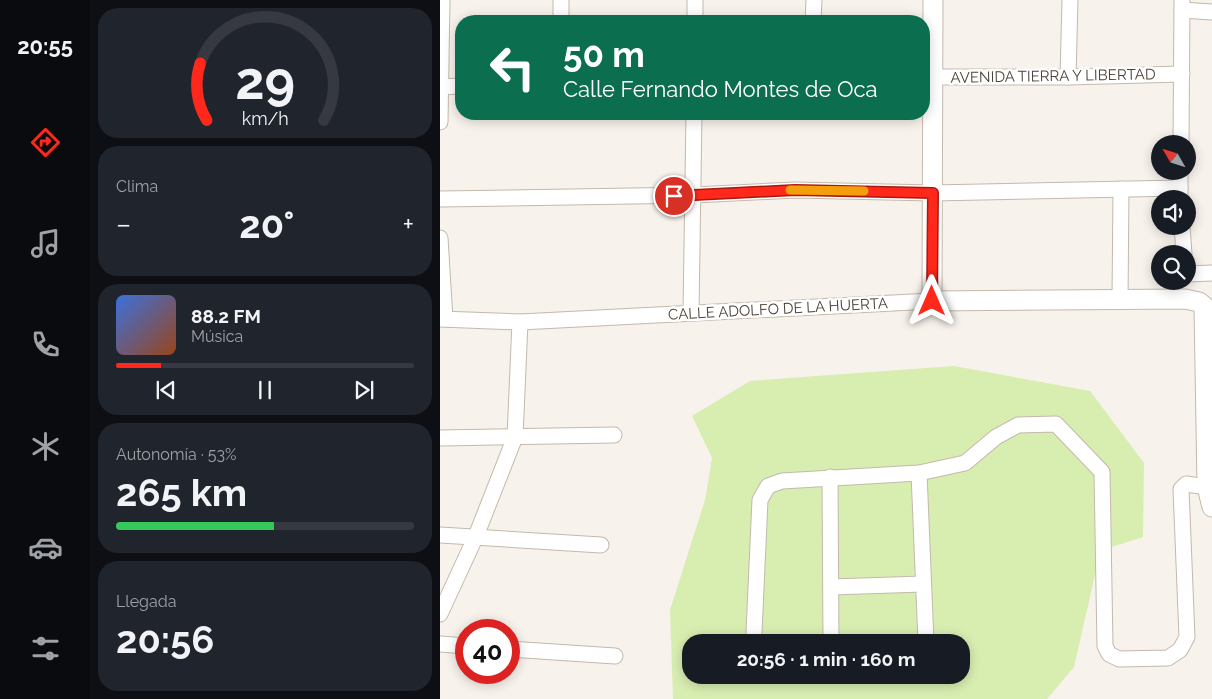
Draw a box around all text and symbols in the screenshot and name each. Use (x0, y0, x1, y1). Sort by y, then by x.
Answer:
text: 20:55 (17, 33, 73, 59)
text: 50 m (563, 34, 645, 75)
icon: left (480, 35, 545, 100)
text: 29 (235, 50, 295, 111)
street label: AVENIDA TIERRA Y LIBERTAD (950, 65, 1156, 87)
text: Calle Fernando Montes de Oca (563, 76, 878, 102)
text: km/h (241, 108, 289, 129)
icon: directions (28, 125, 63, 160)
north arrow (1151, 135, 1196, 180)
map controls (1151, 135, 1196, 290)
pin (653, 175, 695, 217)
text: Clima (116, 177, 158, 196)
icon: arrive (660, 182, 688, 210)
button: sound (1151, 190, 1196, 235)
text: 20° (239, 202, 294, 247)
text: − (116, 208, 131, 241)
text: + (402, 208, 414, 241)
icon: music (28, 226, 63, 261)
button: search (1151, 245, 1196, 290)
position arrow (905, 274, 957, 326)
street label: CALLE ADOLFO DE LA HUERTA (668, 294, 888, 324)
text: 88.2 FM (191, 305, 261, 327)
icon: phone (28, 327, 63, 362)
text: Música (191, 327, 243, 346)
icon: previous (152, 376, 180, 404)
icon: pause (251, 376, 279, 404)
icon: next (350, 376, 378, 404)
icon: climate (28, 429, 63, 464)
text: Autonomía · 53% (116, 445, 237, 464)
text: 265 km (116, 470, 247, 515)
icon: car (28, 530, 63, 565)
text: Llegada (116, 592, 176, 611)
text: 20:56 (116, 617, 214, 662)
speed limit sign: 40 (455, 619, 520, 684)
icon: filters (28, 631, 63, 666)
text: 20:56 · 1 min · 160 m (737, 648, 915, 670)

